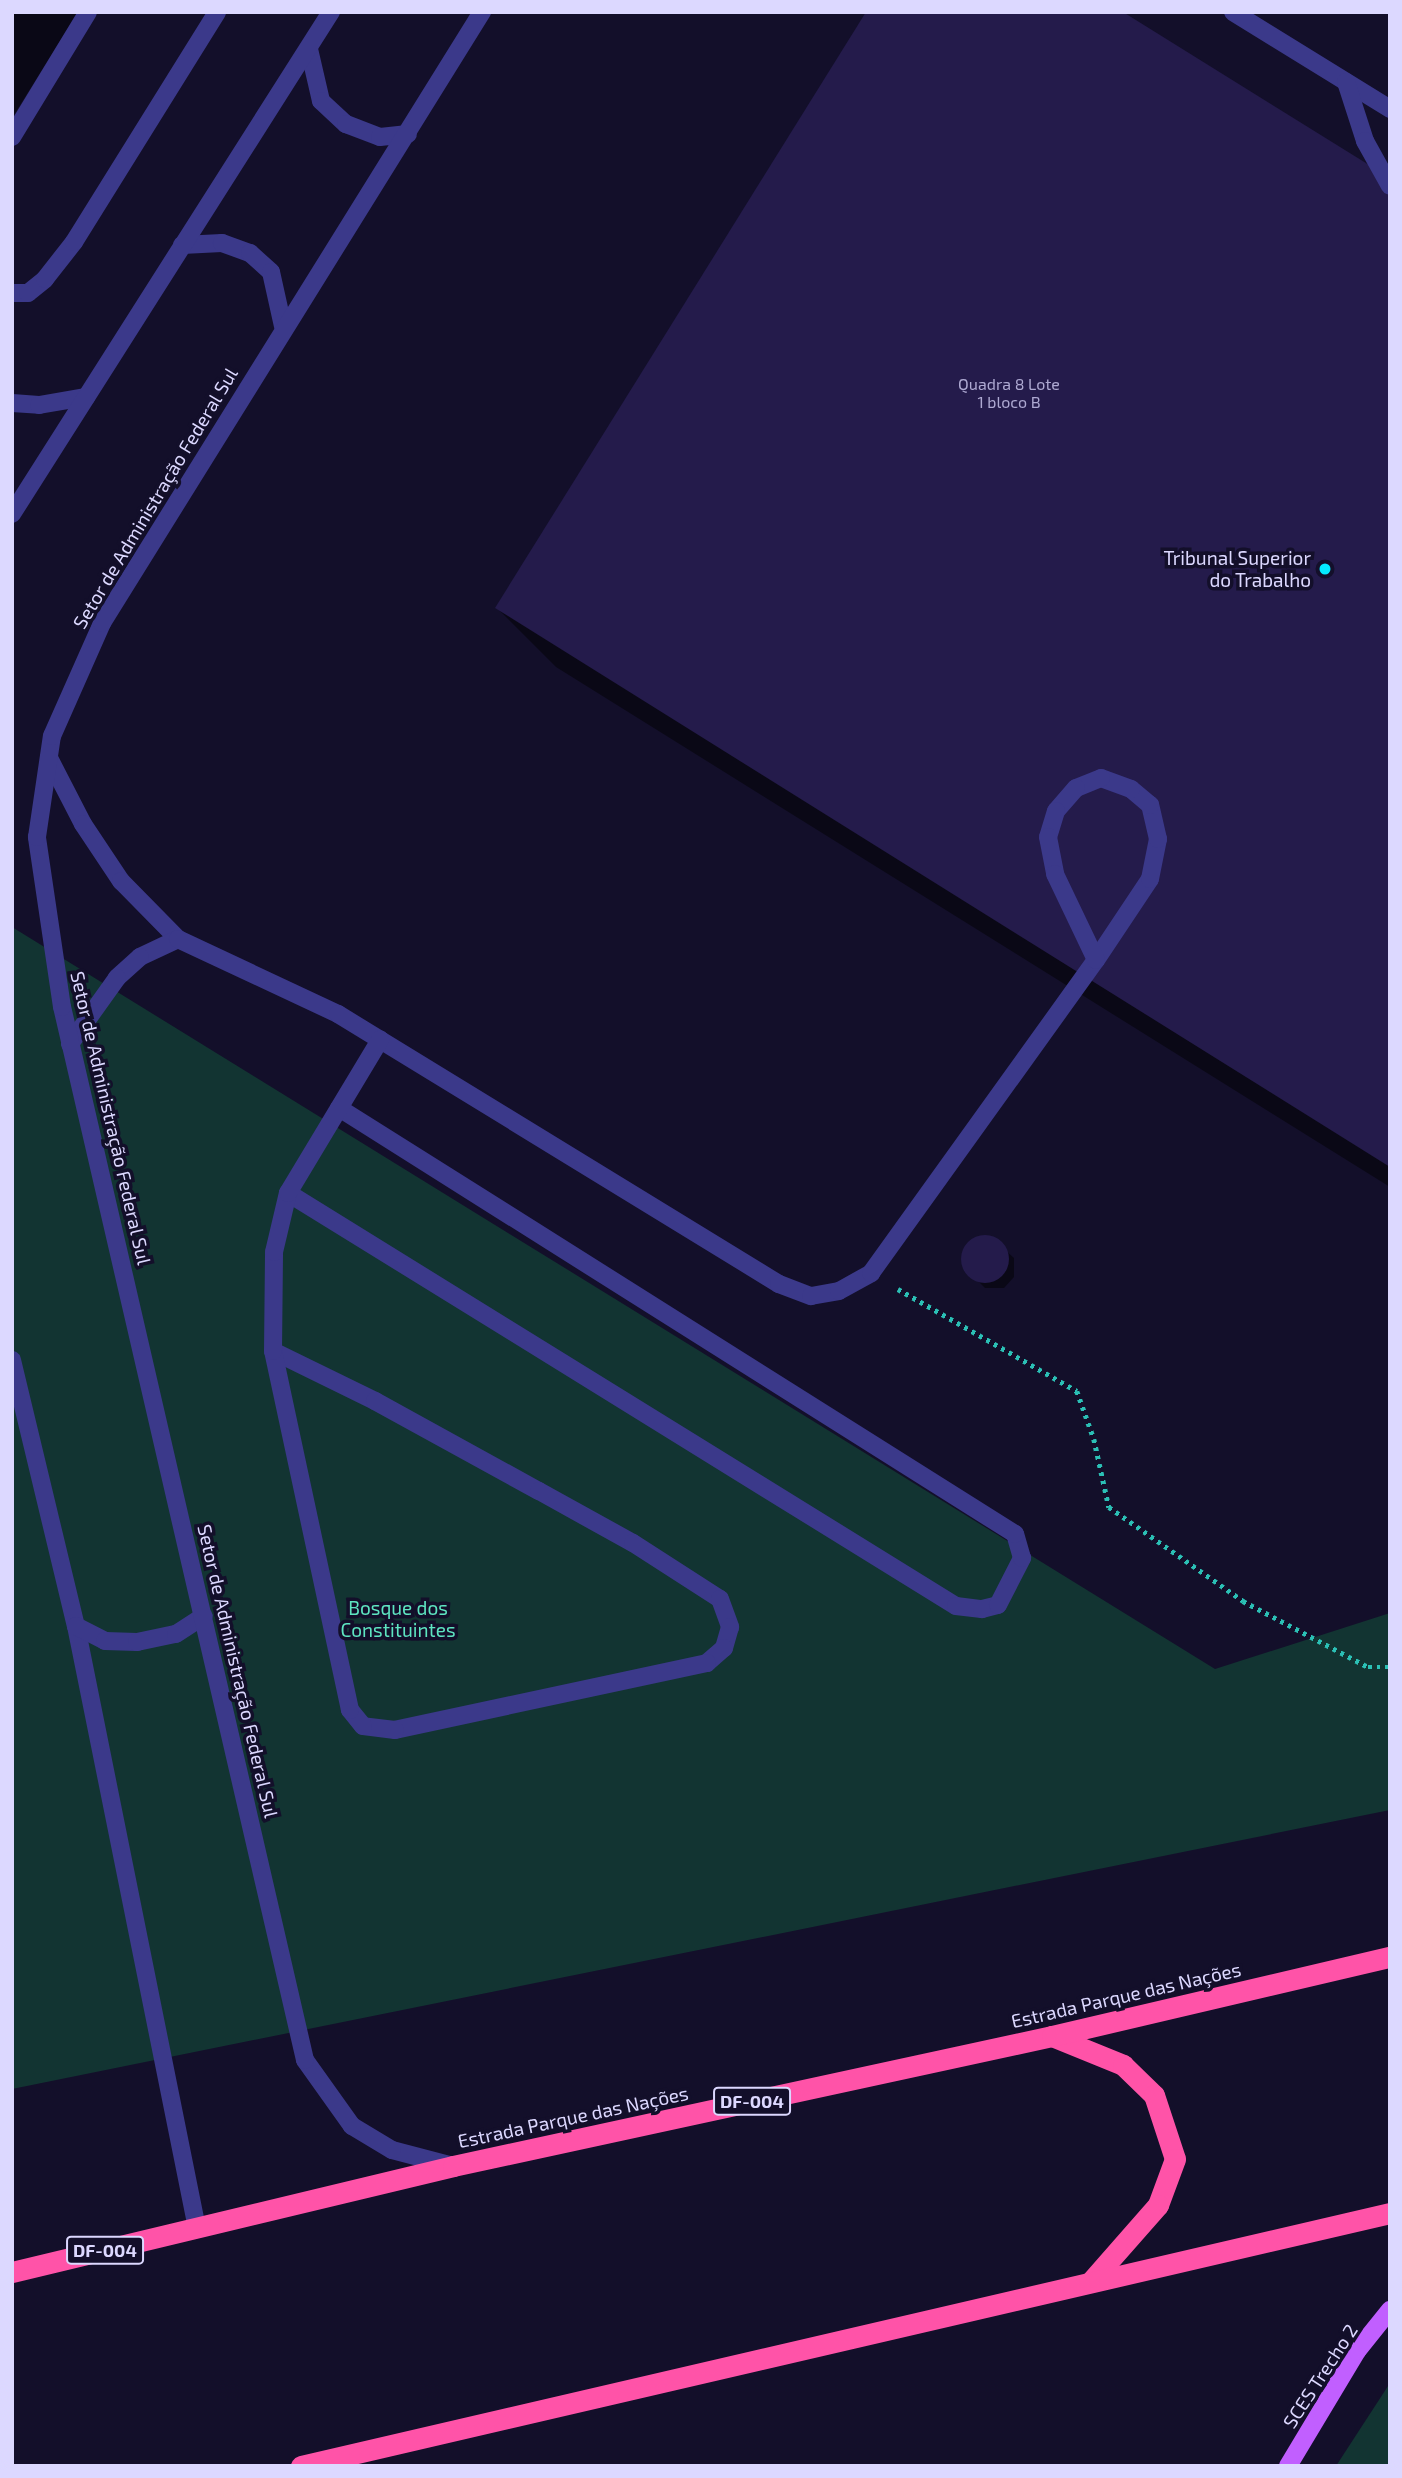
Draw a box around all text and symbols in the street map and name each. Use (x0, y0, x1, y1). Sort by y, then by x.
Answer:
street label: Setor de Administração Federal Sul (67, 363, 243, 633)
house number: Quadra 8 Lote 1 bloco B (958, 374, 1060, 412)
place label: Tribunal Superior do Trabalho (1163, 547, 1311, 591)
marker: Tribunal Superior do Trabalho (1317, 561, 1333, 577)
street label: Setor de Administração Federal Sul (66, 968, 156, 1268)
street label: Setor de Administração Federal Sul (193, 1521, 283, 1821)
park label: Bosque dos Constituintes (340, 1597, 456, 1641)
street label: Estrada Parque das Nações (1009, 1957, 1243, 2033)
street label: Estrada Parque das Nações (456, 2081, 690, 2153)
road number: DF-004 (712, 2087, 792, 2116)
road number: DF-004 (65, 2236, 145, 2264)
street label: SCES Trecho 2 (1278, 2320, 1362, 2432)

